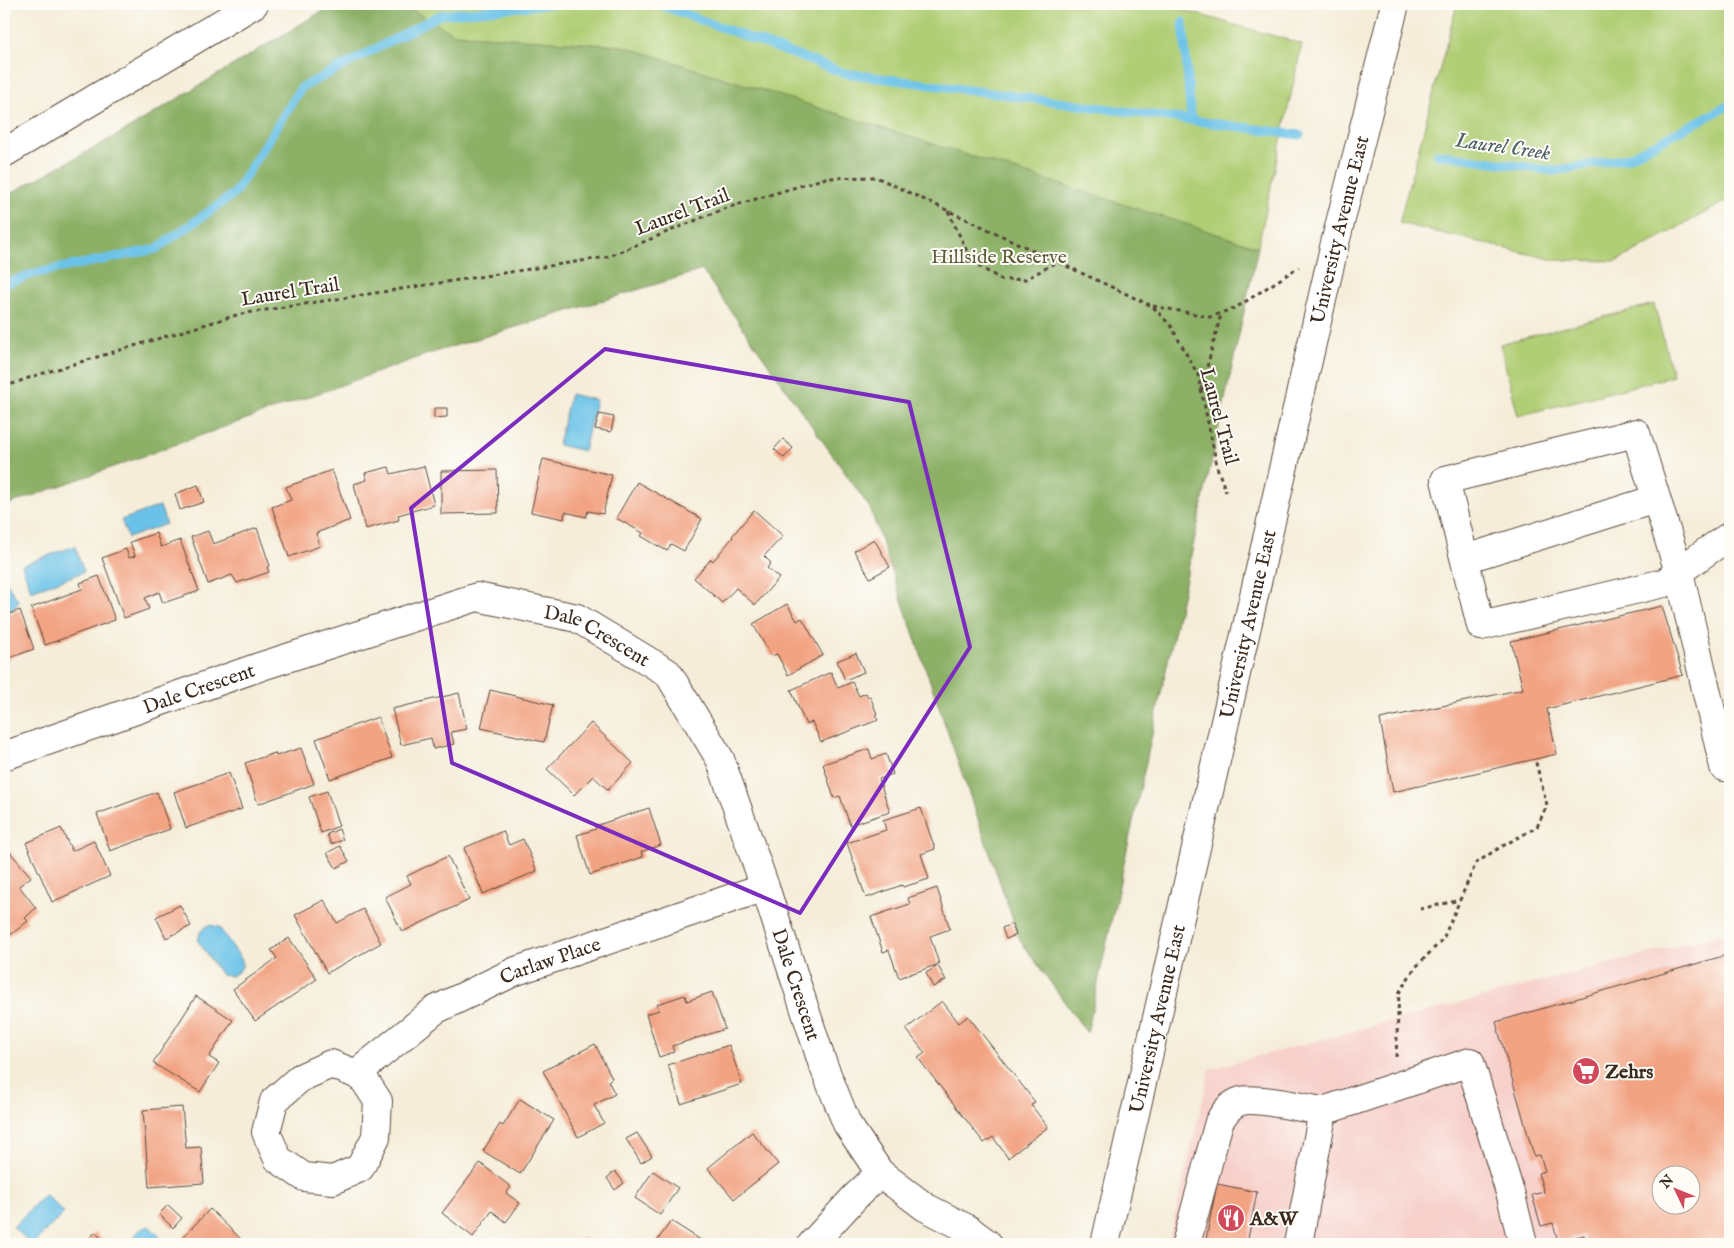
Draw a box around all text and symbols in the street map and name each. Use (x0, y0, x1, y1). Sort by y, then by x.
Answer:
water label: Laurel Creek (1453, 127, 1553, 168)
street label: University Avenue East (1306, 133, 1376, 327)
street label: Laurel Trail (632, 183, 734, 242)
park label: Hillside Reserve (931, 245, 1067, 270)
street label: Laurel Trail (239, 272, 342, 313)
street label: Laurel Trail (1194, 365, 1244, 468)
street label: University Avenue East (1215, 527, 1283, 721)
street label: Dale Crescent (541, 600, 654, 673)
street label: Dale Crescent (140, 658, 258, 721)
street label: University Avenue East (1124, 922, 1192, 1116)
street label: Dale Crescent (765, 925, 825, 1044)
street label: Carlaw Place (496, 932, 604, 991)
supermarket icon: Zehrs (1571, 1056, 1601, 1086)
place label: Zehrs (1605, 1060, 1653, 1085)
north arrow (1652, 1166, 1702, 1216)
text: N (1656, 1171, 1678, 1193)
restaurant icon: A&W (1216, 1203, 1246, 1233)
place label: A&W (1249, 1207, 1300, 1232)

